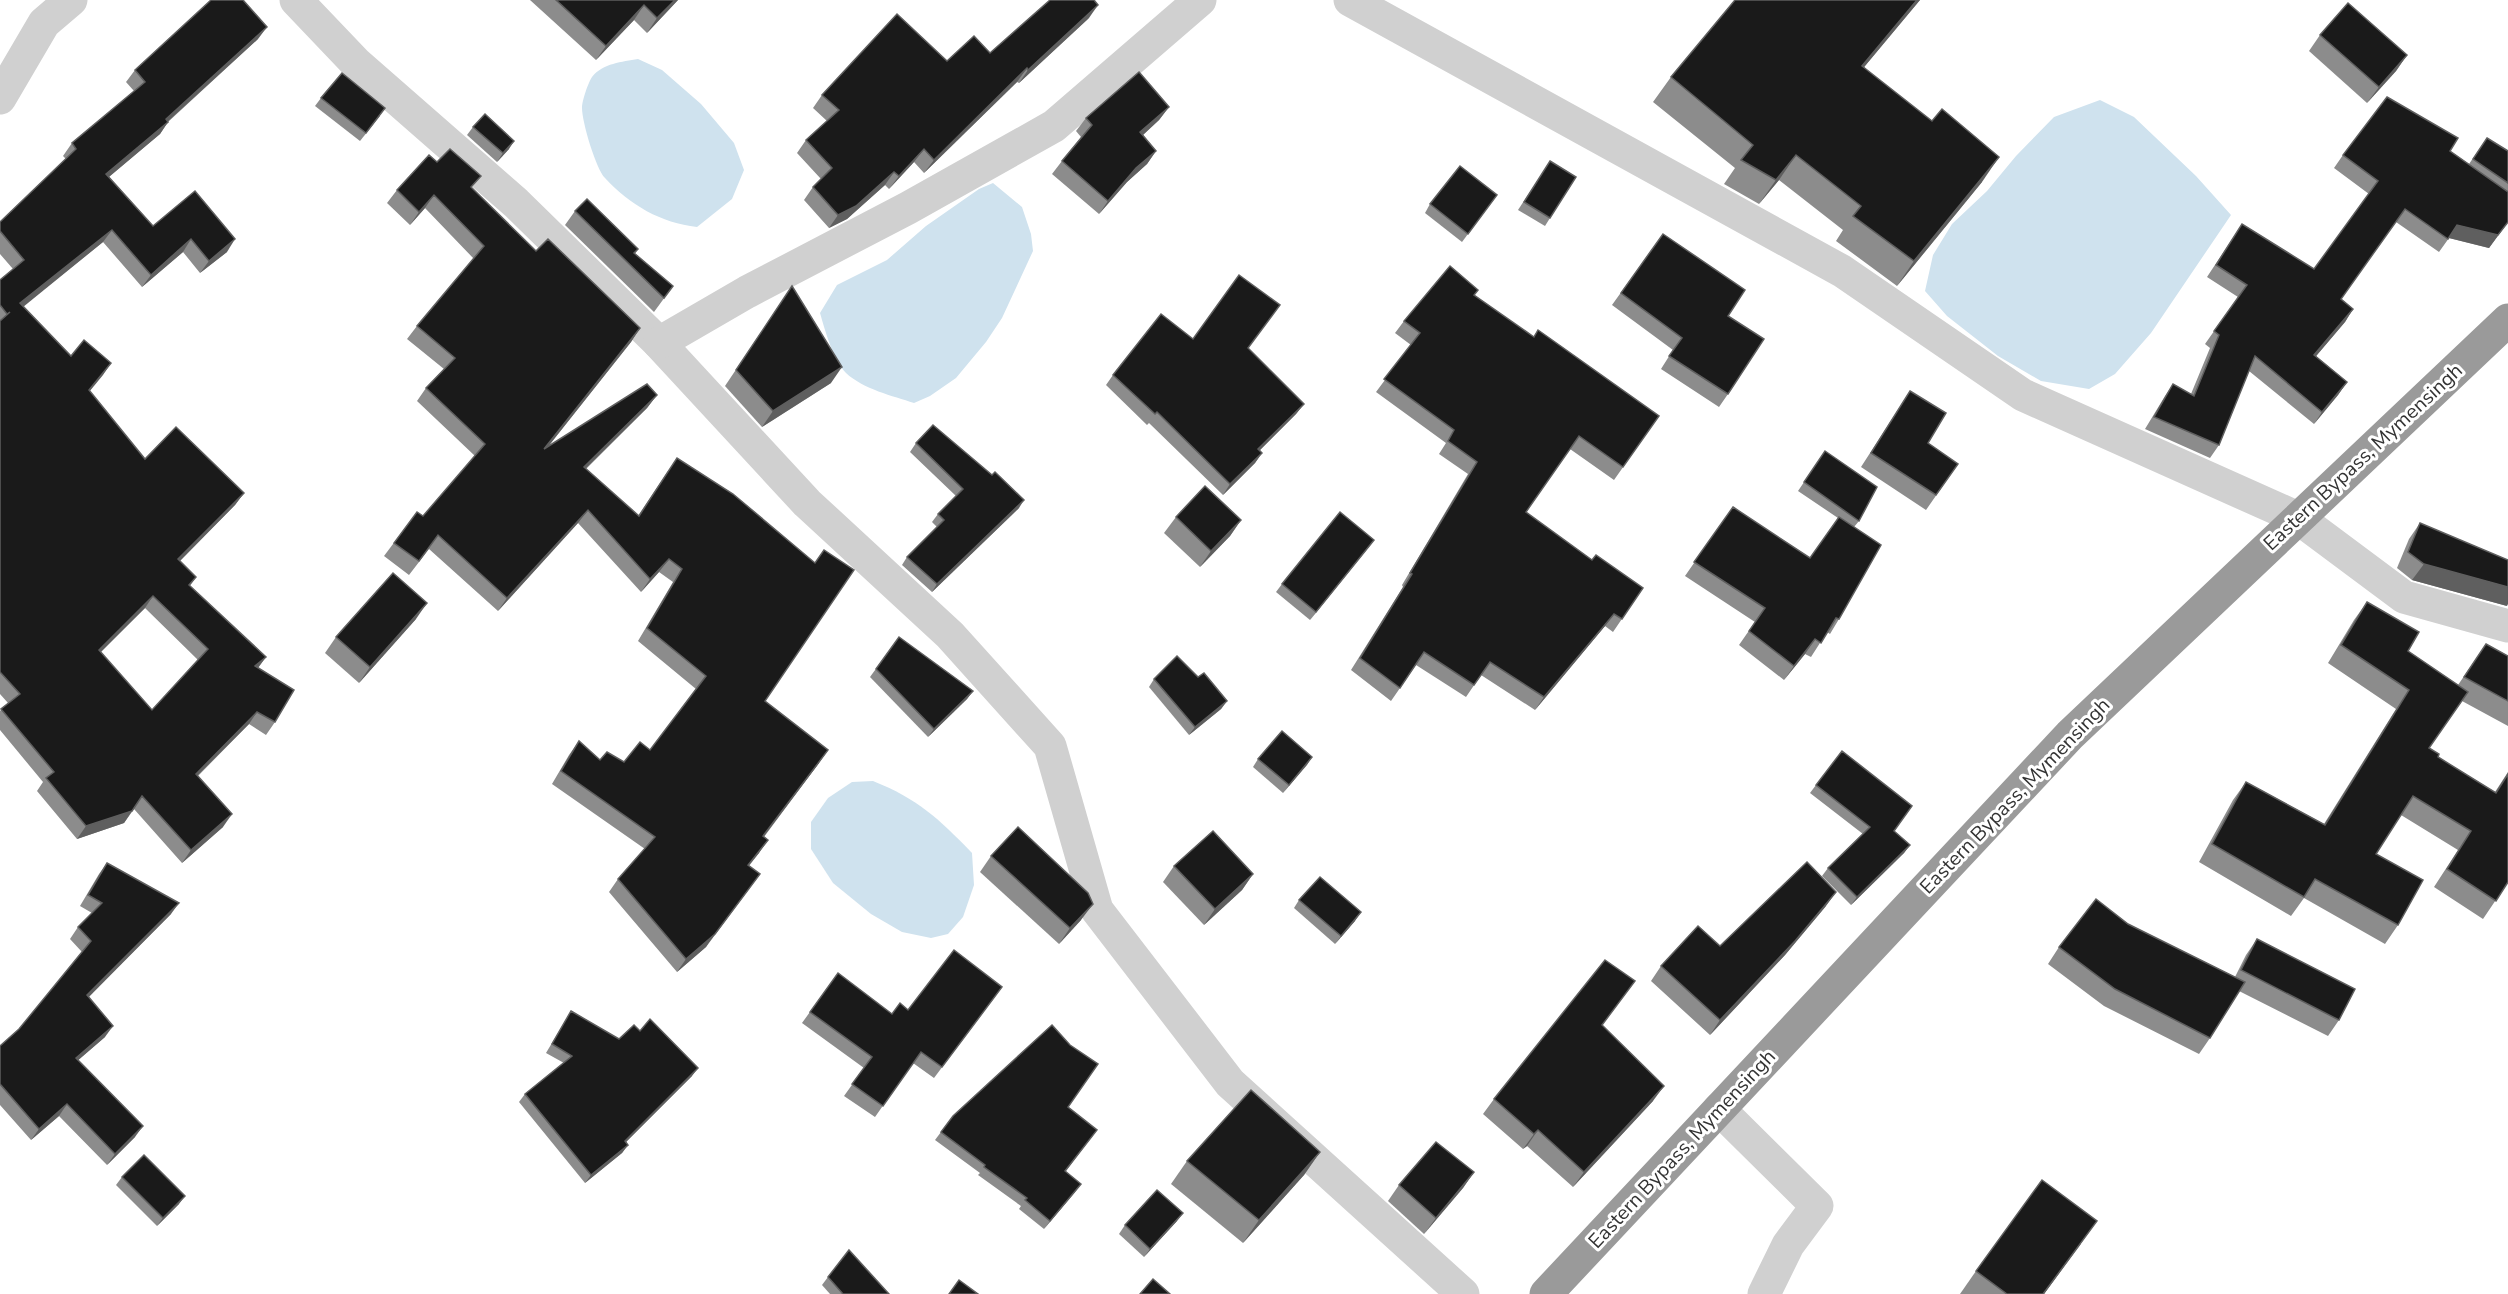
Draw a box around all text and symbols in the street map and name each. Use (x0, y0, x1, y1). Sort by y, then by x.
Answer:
street label: Eastern Bypass, Mymensingh (2258, 357, 2468, 557)
street label: Eastern Bypass, Mymensingh (1914, 692, 2116, 900)
street label: Eastern Bypass, Mymensingh (1582, 1044, 1782, 1254)

